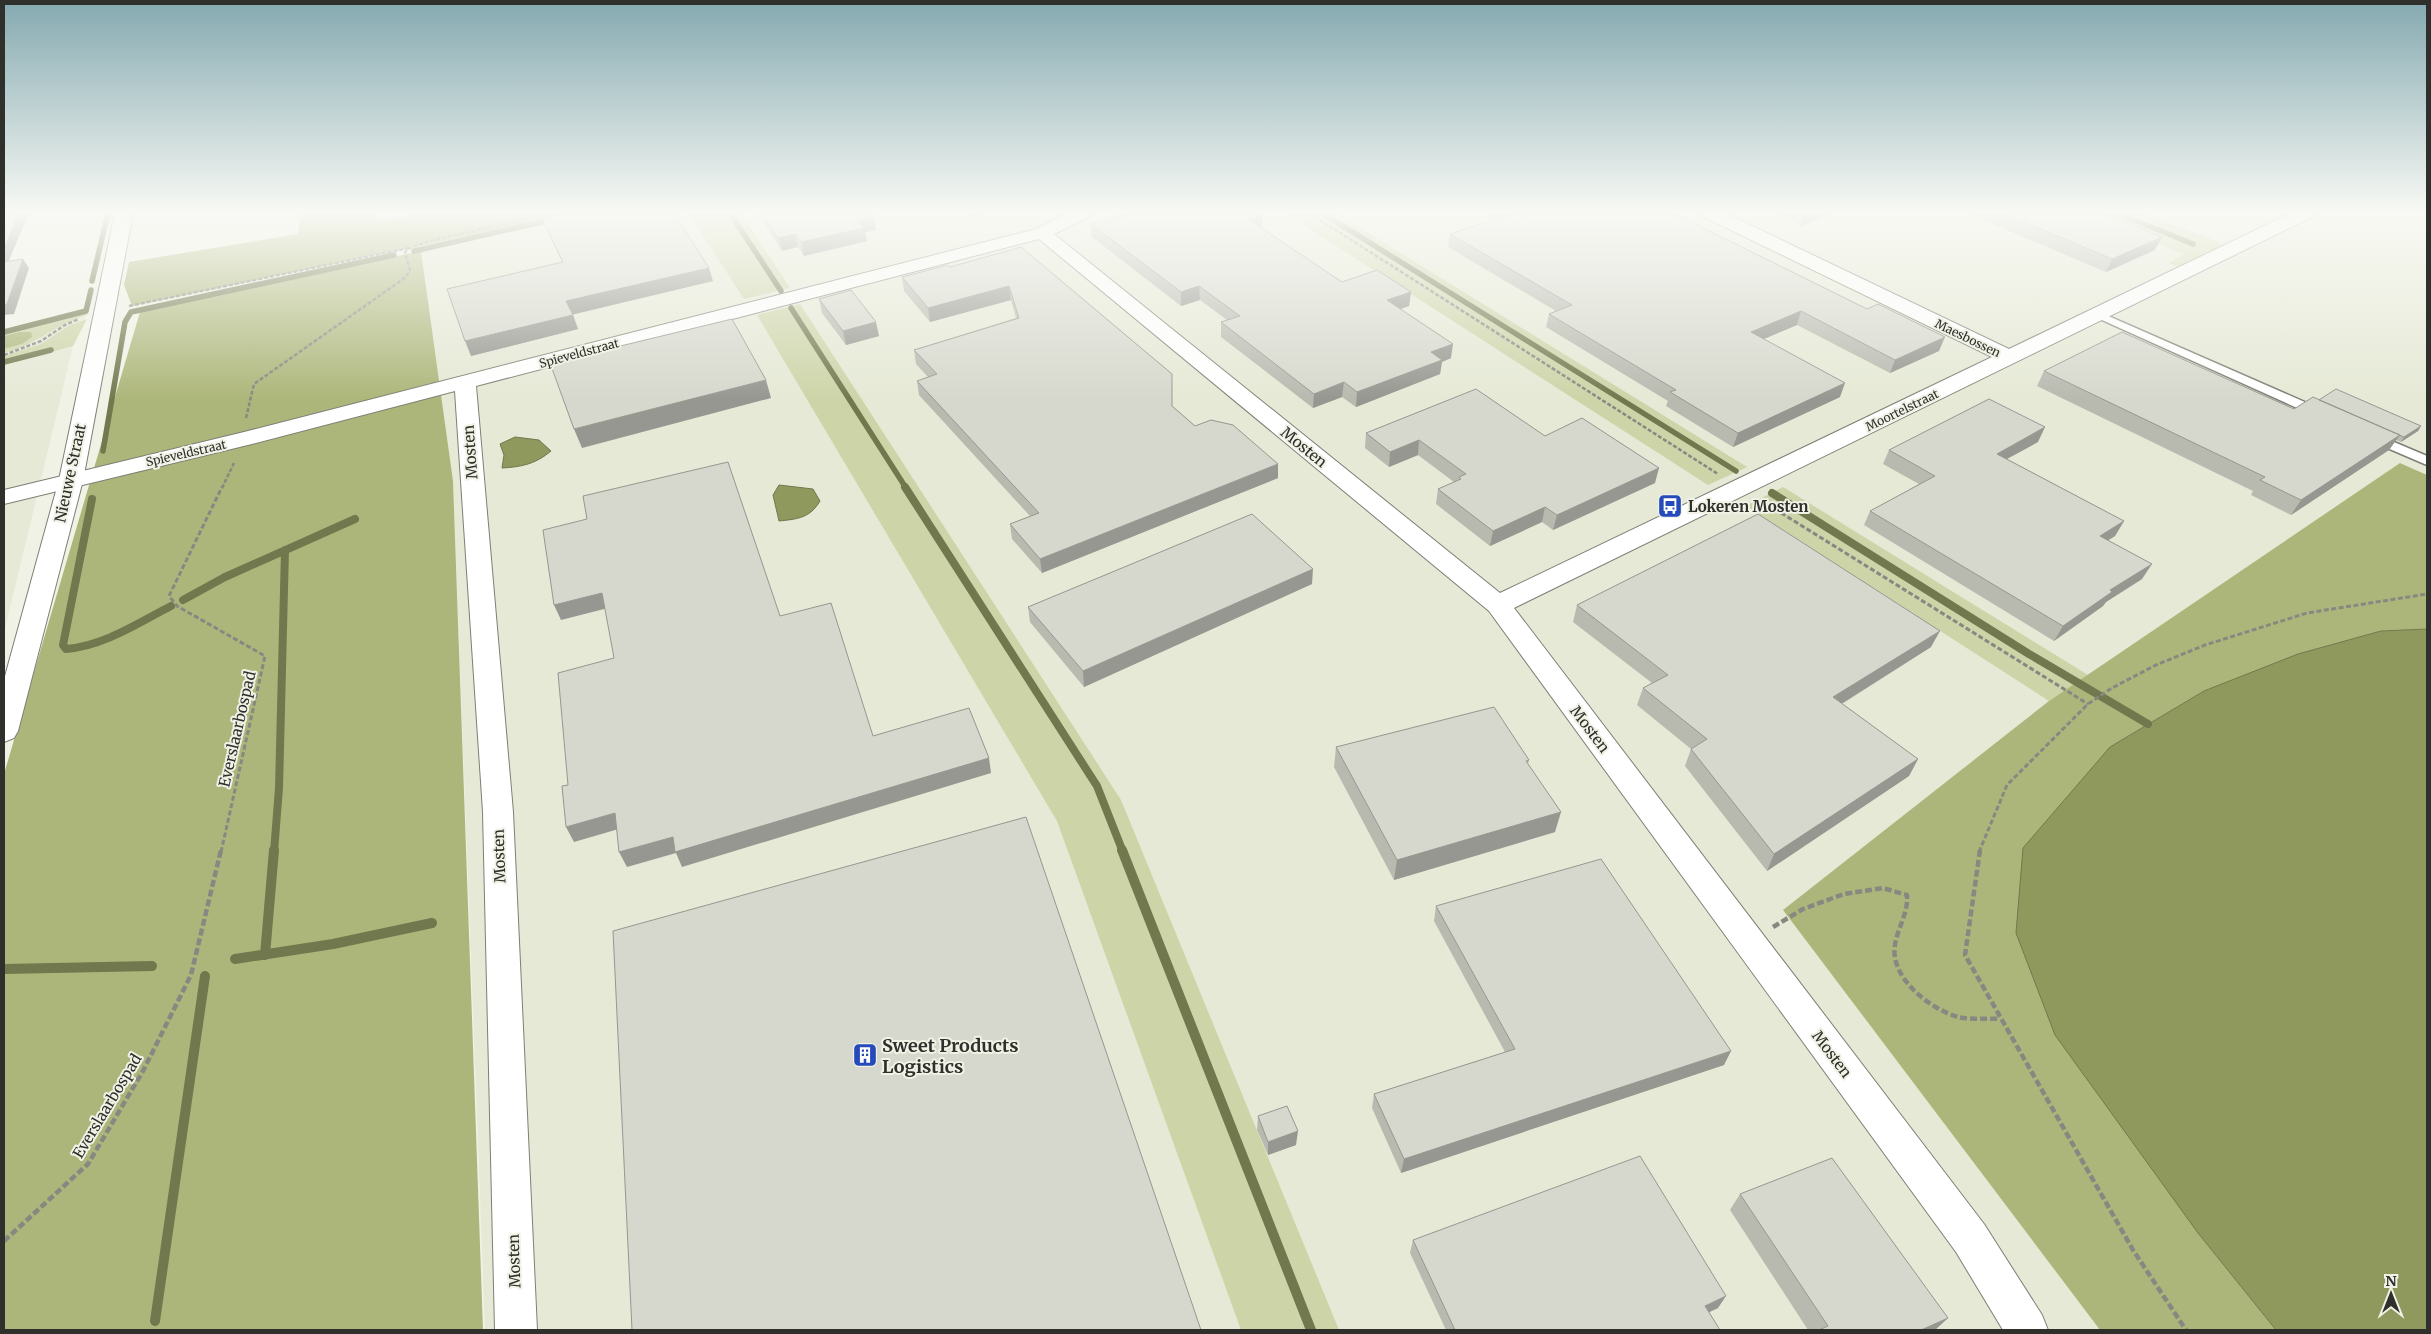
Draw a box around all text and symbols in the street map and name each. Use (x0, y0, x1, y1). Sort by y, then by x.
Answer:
street label: Maesbossen (1933, 316, 2003, 360)
street label: Spieveldstraat (537, 335, 621, 371)
street label: Moortelstraat (1863, 386, 1941, 434)
street label: Nieuwe Straat (50, 422, 90, 524)
street label: Mosten (1277, 423, 1331, 471)
street label: Mosten (459, 424, 481, 480)
street label: Spieveldstraat (144, 436, 228, 470)
bus stop icon: Lokeren Mosten (1657, 493, 1683, 519)
place label: Lokeren Mosten (1688, 497, 1808, 516)
street label: Everslaarbospad (214, 669, 260, 789)
street label: Mosten (1566, 702, 1614, 756)
street label: Mosten (489, 829, 509, 883)
street label: Mosten (1808, 1027, 1856, 1081)
place label: Sweet Products Logistics (882, 1034, 1019, 1078)
building icon: Sweet Products Logistics (852, 1042, 878, 1068)
street label: Everslaarbospad (68, 1050, 146, 1162)
street label: Mosten (504, 1234, 524, 1288)
north arrow (2366, 1269, 2416, 1319)
text: N (2385, 1272, 2397, 1290)

